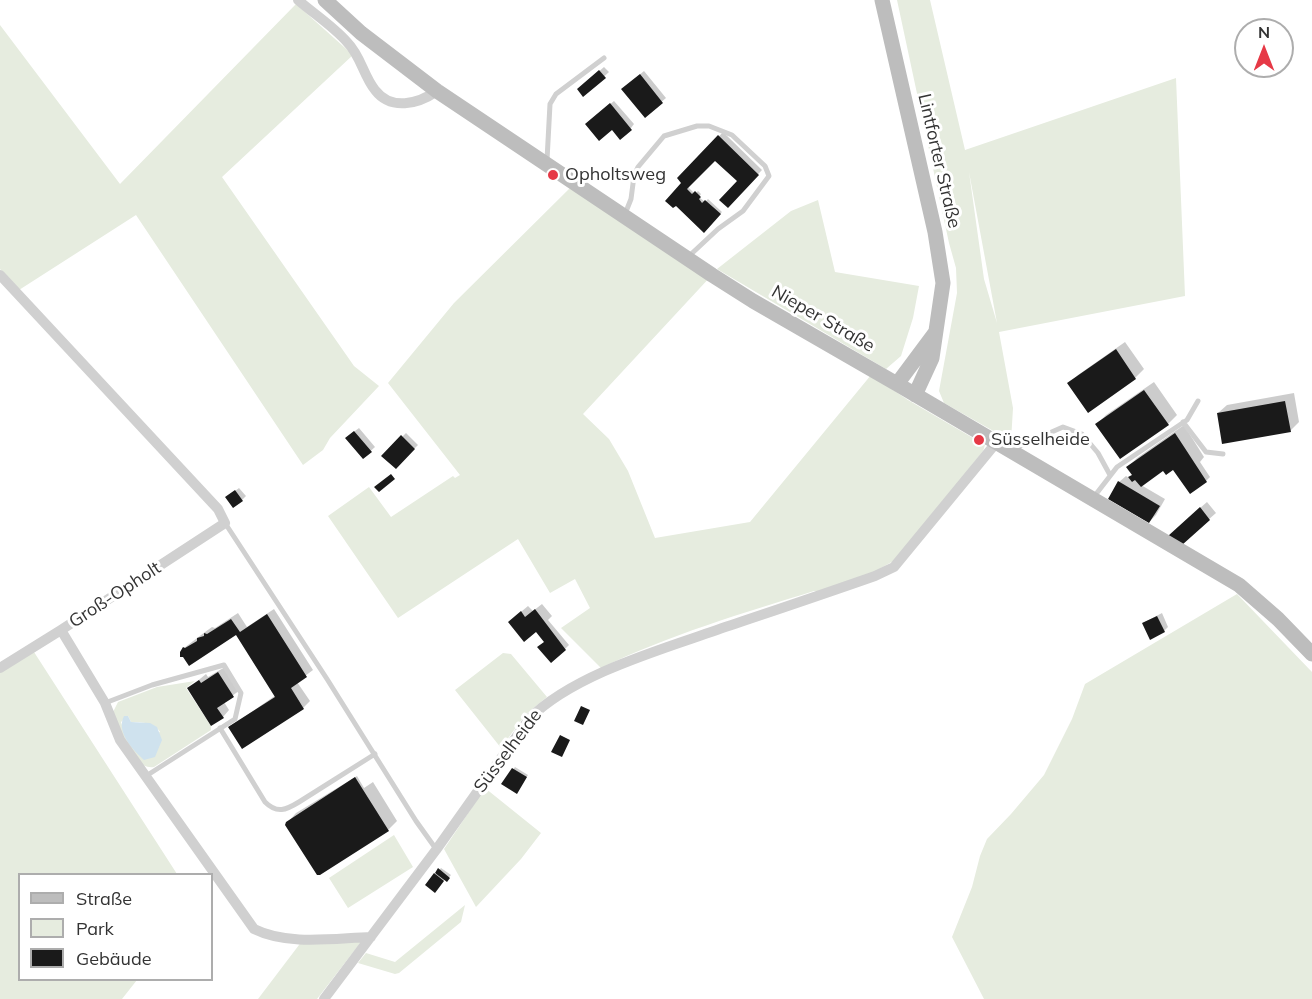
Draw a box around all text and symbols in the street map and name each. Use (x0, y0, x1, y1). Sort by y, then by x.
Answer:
north arrow (1234, 18, 1294, 78)
text: N (1258, 22, 1270, 42)
street label: Lintforter Straße (913, 92, 965, 230)
place label: Opholtsweg (565, 164, 666, 186)
marker: Opholtsweg (546, 168, 560, 182)
street label: Nieper Straße (768, 281, 878, 357)
place label: Süsselheide (991, 429, 1090, 451)
marker: Süsselheide (972, 433, 986, 447)
street label: Groß-Opholt (65, 557, 165, 633)
street label: Süsselheide (470, 705, 546, 797)
legend (18, 873, 213, 981)
text: Straße (76, 887, 132, 910)
text: Park (76, 917, 114, 940)
text: Gebäude (76, 947, 152, 970)

